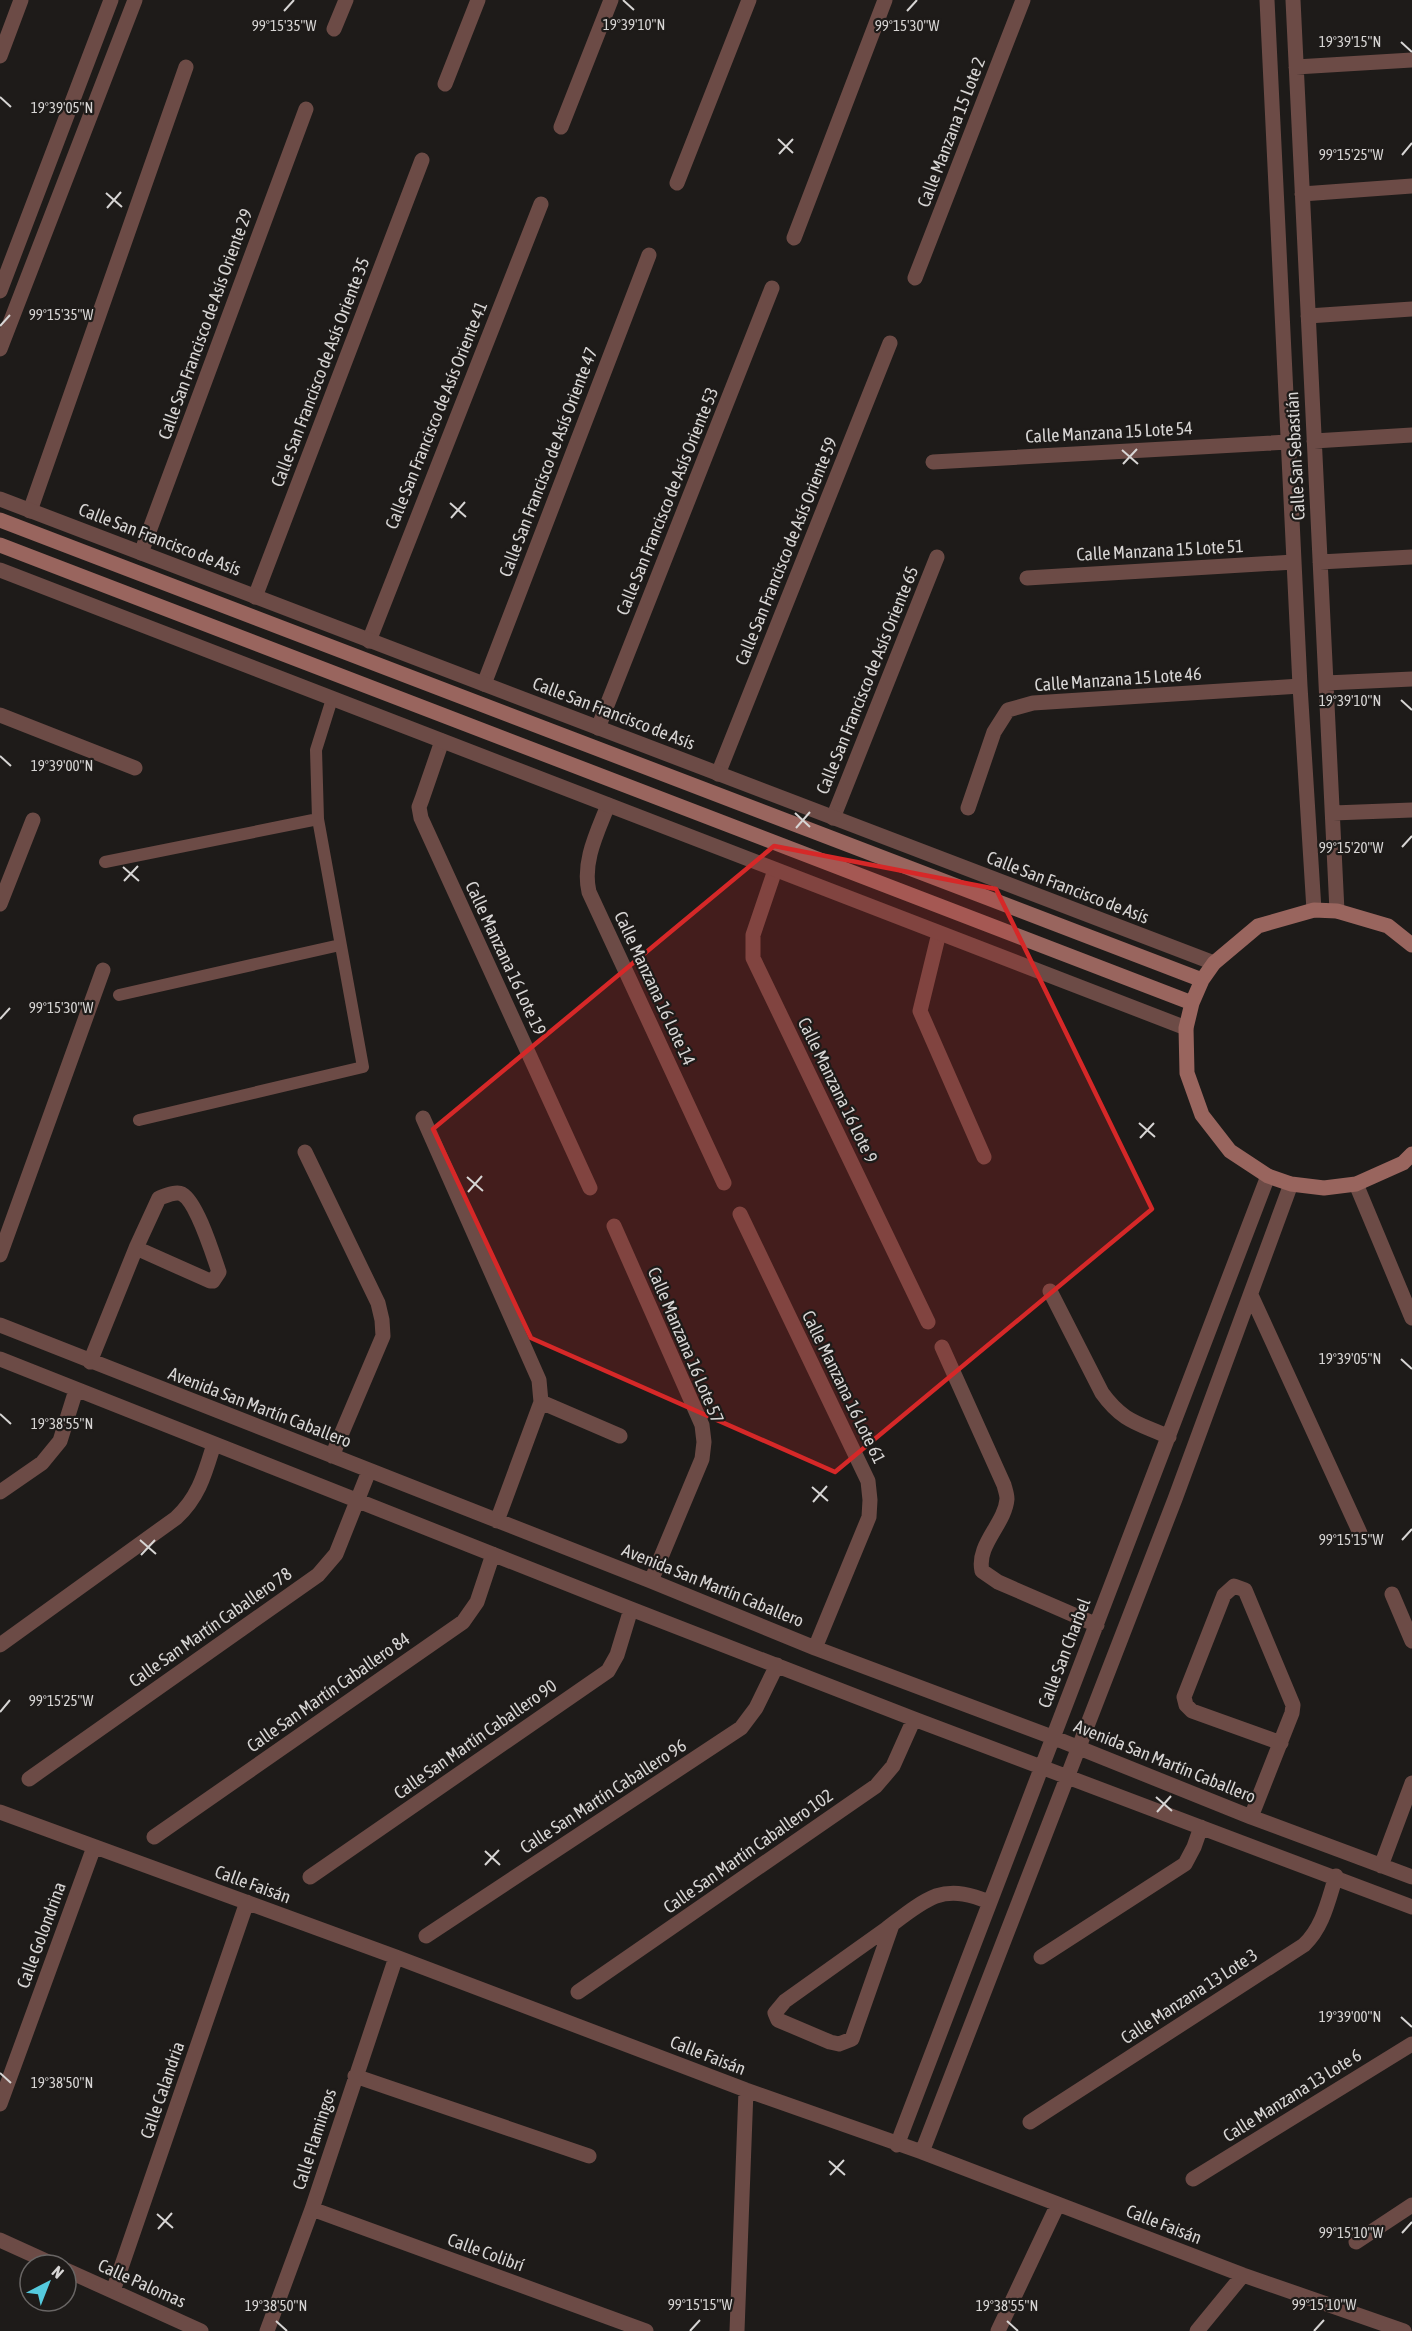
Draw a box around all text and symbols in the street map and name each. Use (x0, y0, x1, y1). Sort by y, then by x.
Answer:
text: 19°39'10"N (603, 16, 665, 33)
text: 99°15'35"W (252, 17, 316, 34)
text: 99°15'30"W (875, 17, 939, 34)
text: 19°39'15"N (1319, 33, 1381, 50)
street label: Calle Manzana 15 Lote 2 (913, 54, 989, 210)
text: 19°39'05"N (31, 99, 93, 116)
text: 99°15'25"W (1319, 146, 1383, 163)
street label: Calle San Francisco de Asís Oriente 29 (153, 206, 257, 442)
street label: Calle San Francisco de Asís Oriente 35 (266, 254, 374, 490)
street label: Calle San Francisco de Asís Oriente 41 (381, 298, 491, 532)
text: 99°15'35"W (29, 306, 93, 323)
street label: Calle San Francisco de Asís Oriente 47 (494, 344, 602, 580)
street label: Calle San Francisco de Asís Oriente 53 (612, 384, 722, 618)
street label: Calle San Sebastián (1281, 391, 1309, 521)
street label: Calle Manzana 15 Lote 54 (1025, 417, 1193, 447)
street label: Calle San Francisco de Asís Oriente 59 (731, 434, 841, 668)
street label: Calle San Francisco de Asís (76, 498, 244, 580)
street label: Calle Manzana 15 Lote 51 (1076, 535, 1244, 565)
street label: Calle San Francisco de Asís Oriente 65 (812, 563, 922, 797)
street label: Calle Manzana 15 Lote 46 (1034, 663, 1202, 695)
street label: Calle San Francisco de Asís (530, 672, 698, 754)
text: 19°39'10"N (1319, 692, 1381, 709)
text: 19°39'00"N (31, 757, 93, 774)
text: 99°15'20"W (1319, 839, 1383, 856)
street label: Calle San Francisco de Asís (984, 846, 1152, 928)
street label: Calle Manzana 16 Lote 19 (461, 878, 551, 1038)
street label: Calle Manzana 16 Lote 14 (610, 908, 700, 1068)
text: 99°15'30"W (29, 999, 93, 1016)
street label: Calle Manzana 16 Lote 9 (794, 1014, 882, 1166)
street label: Calle Manzana 16 Lote 57 (644, 1264, 728, 1426)
street label: Calle Manzana 16 Lote 61 (798, 1307, 890, 1467)
text: 19°39'05"N (1319, 1350, 1381, 1367)
street label: Avenida San Martín Caballero (166, 1362, 354, 1452)
text: 19°38'55"N (31, 1415, 93, 1432)
text: 99°15'15"W (1319, 1531, 1383, 1548)
street label: Avenida San Martín Caballero (619, 1539, 807, 1631)
street label: Calle San Martín Caballero 78 (125, 1563, 295, 1691)
street label: Calle San Charbel (1033, 1595, 1095, 1711)
street label: Calle San Martín Caballero 84 (243, 1628, 413, 1756)
street label: Calle San Martín Caballero 90 (390, 1675, 560, 1803)
text: 99°15'25"W (29, 1692, 93, 1709)
street label: Avenida San Martín Caballero (1071, 1715, 1259, 1807)
street label: Calle San Martín Caballero 96 (516, 1734, 690, 1858)
street label: Calle San Martín Caballero 102 (659, 1784, 837, 1918)
street label: Calle Faisán (212, 1861, 294, 1907)
street label: Calle Golondrina (12, 1879, 70, 1991)
street label: Calle Manzana 13 Lote 3 (1117, 1944, 1261, 2048)
text: 19°39'00"N (1319, 2008, 1381, 2025)
street label: Calle Faisán (667, 2031, 749, 2079)
street label: Calle Calandria (136, 2039, 188, 2141)
street label: Calle Manzana 13 Lote 6 (1219, 2044, 1365, 2146)
text: 19°38'50"N (31, 2074, 93, 2091)
street label: Calle Flamingos (288, 2086, 340, 2192)
street label: Calle Faisán (1123, 2200, 1205, 2248)
text: 99°15'10"W (1319, 2224, 1383, 2241)
street label: Calle Colibrí (445, 2228, 527, 2276)
north arrow (18, 2253, 78, 2313)
street label: Calle Palomas (95, 2254, 189, 2312)
text: N (49, 2262, 68, 2282)
text: 99°15'15"W (668, 2296, 732, 2313)
text: 99°15'10"W (1292, 2296, 1356, 2313)
text: 19°38'50"N (245, 2297, 307, 2314)
text: 19°38'55"N (976, 2297, 1038, 2314)

